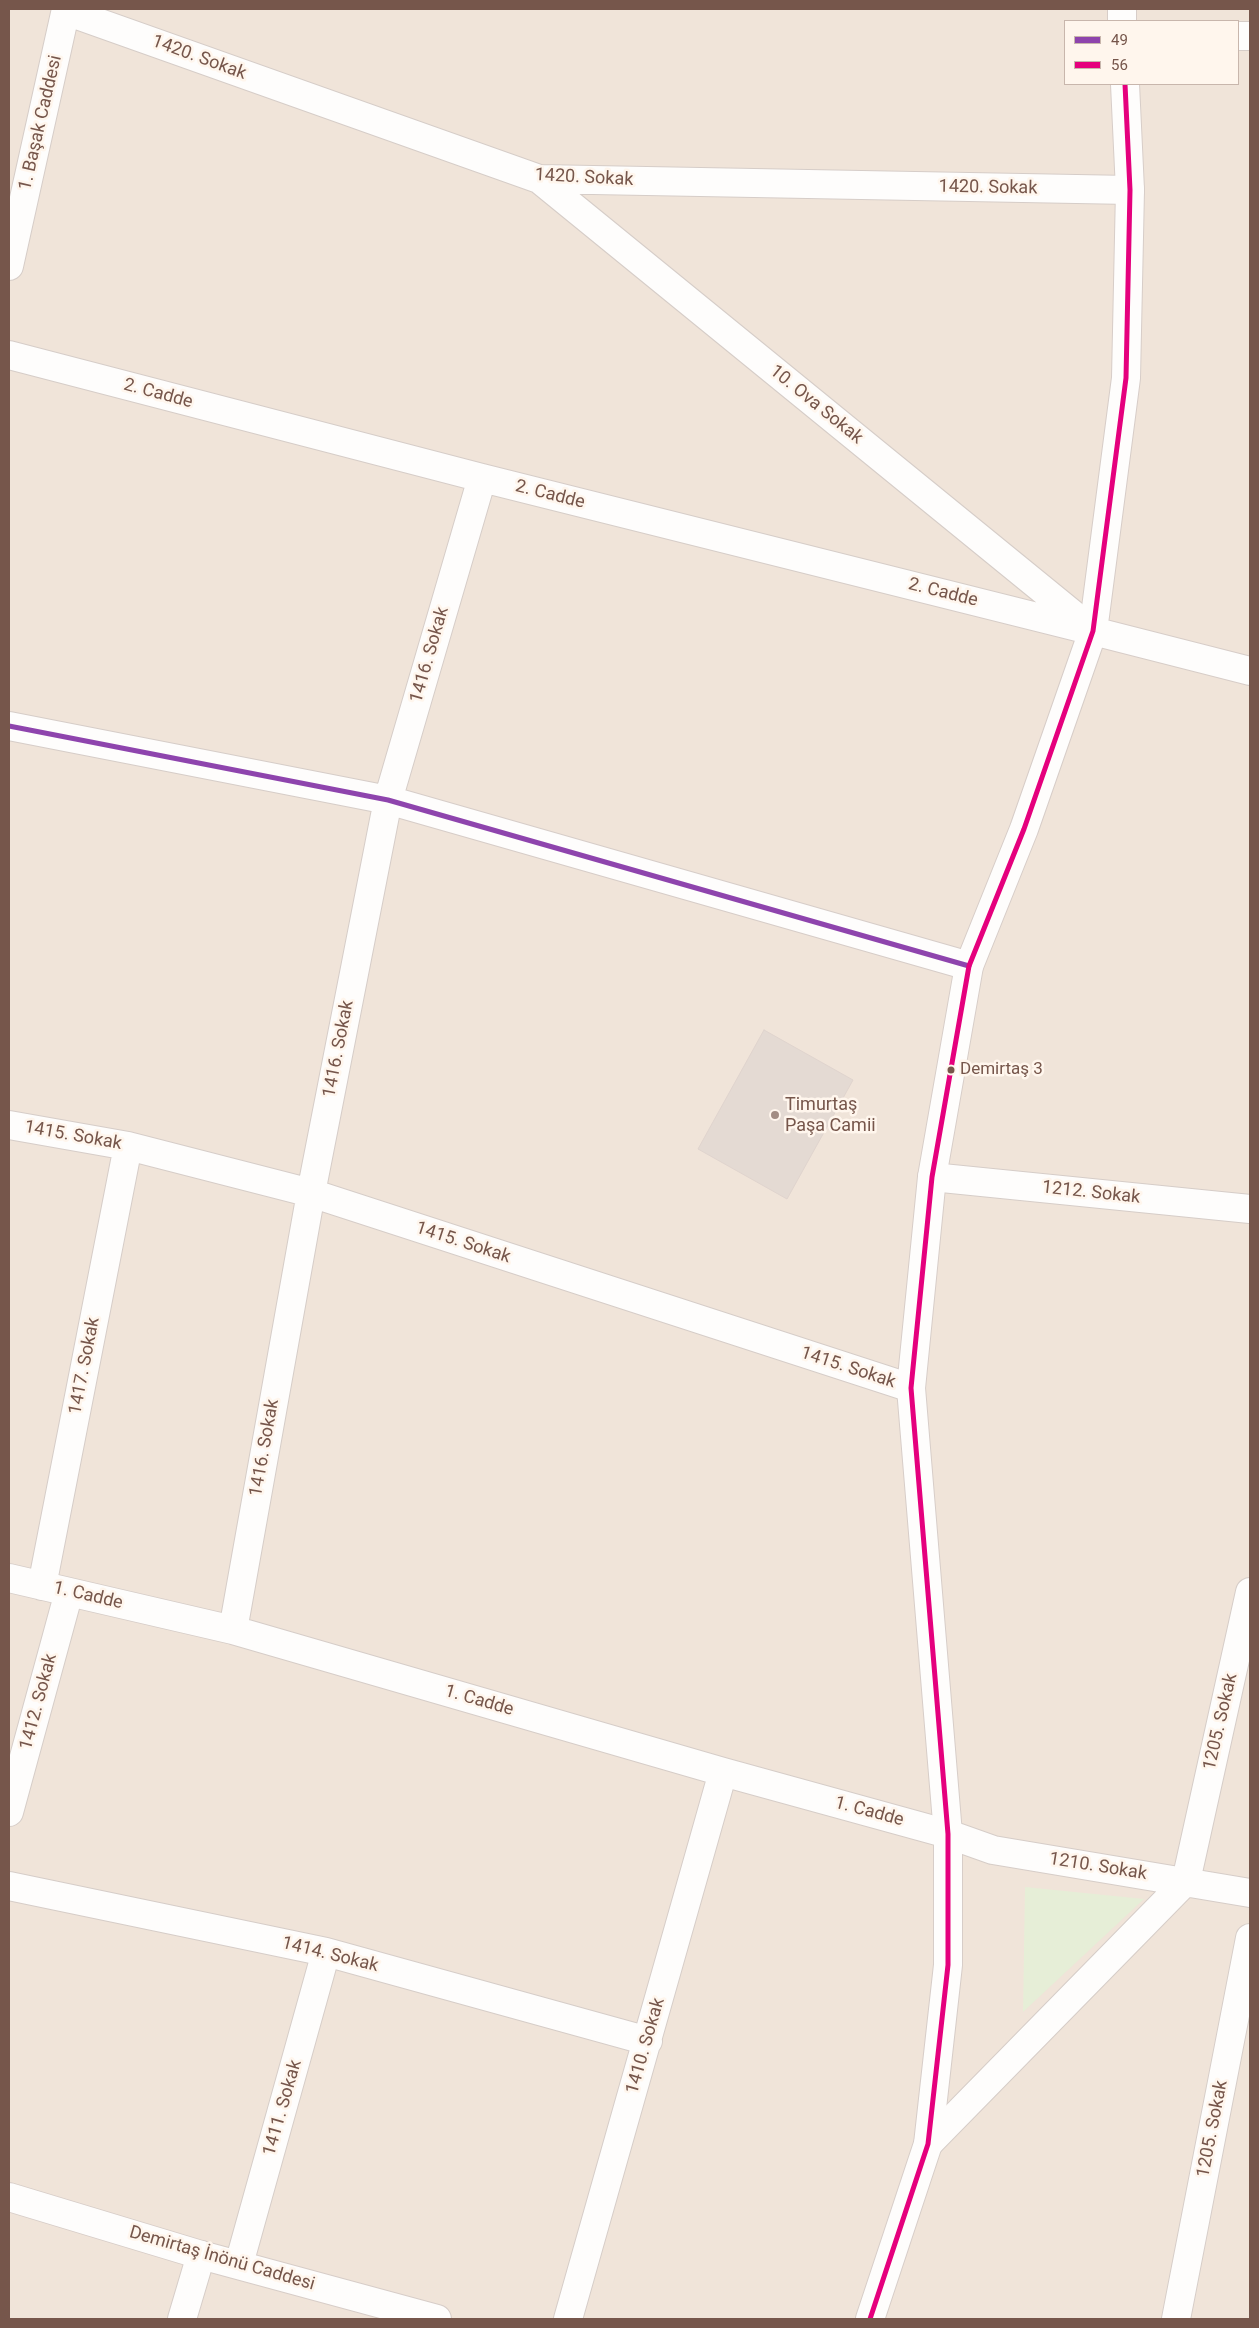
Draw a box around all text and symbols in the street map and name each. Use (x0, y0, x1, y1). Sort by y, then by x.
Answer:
legend (1064, 20, 1239, 85)
street label: 1420. Sokak (149, 31, 249, 85)
text: 49 (1111, 31, 1128, 49)
street label: 1. Başak Caddesi (15, 53, 67, 193)
text: 56 (1111, 56, 1128, 74)
street label: 1420. Sokak (534, 165, 634, 191)
street label: 1420. Sokak (938, 176, 1038, 200)
street label: 10. Ova Sokak (765, 361, 867, 449)
street label: 2. Cadde (121, 374, 195, 414)
street label: 2. Cadde (513, 476, 587, 514)
street label: 2. Cadde (906, 574, 980, 612)
street label: 1416. Sokak (406, 605, 454, 705)
street label: 1416. Sokak (319, 999, 359, 1099)
place label: Demirtaş 3 (960, 1060, 1043, 1080)
marker: Demirtaş 3 (946, 1065, 956, 1075)
place label: Timurtaş Paşa Camii (785, 1094, 876, 1136)
marker: Timurtaş Paşa Camii (769, 1109, 781, 1121)
street label: 1415. Sokak (23, 1117, 123, 1155)
street label: 1212. Sokak (1041, 1177, 1141, 1209)
street label: 1415. Sokak (413, 1217, 513, 1269)
street label: 1417. Sokak (65, 1316, 105, 1416)
street label: 1415. Sokak (798, 1342, 898, 1394)
street label: 1416. Sokak (246, 1398, 284, 1498)
street label: 1. Cadde (51, 1578, 125, 1614)
street label: 1412. Sokak (16, 1652, 62, 1752)
street label: 1205. Sokak (1199, 1672, 1243, 1772)
street label: 1. Cadde (442, 1681, 516, 1721)
street label: 1. Cadde (832, 1792, 906, 1832)
street label: 1210. Sokak (1048, 1849, 1148, 1885)
street label: 1414. Sokak (280, 1933, 380, 1977)
street label: 1410. Sokak (622, 1996, 670, 2096)
street label: 1411. Sokak (259, 2058, 307, 2158)
street label: 1205. Sokak (1193, 2079, 1233, 2179)
street label: Demirtaş İnönü Caddesi (127, 2222, 317, 2296)

